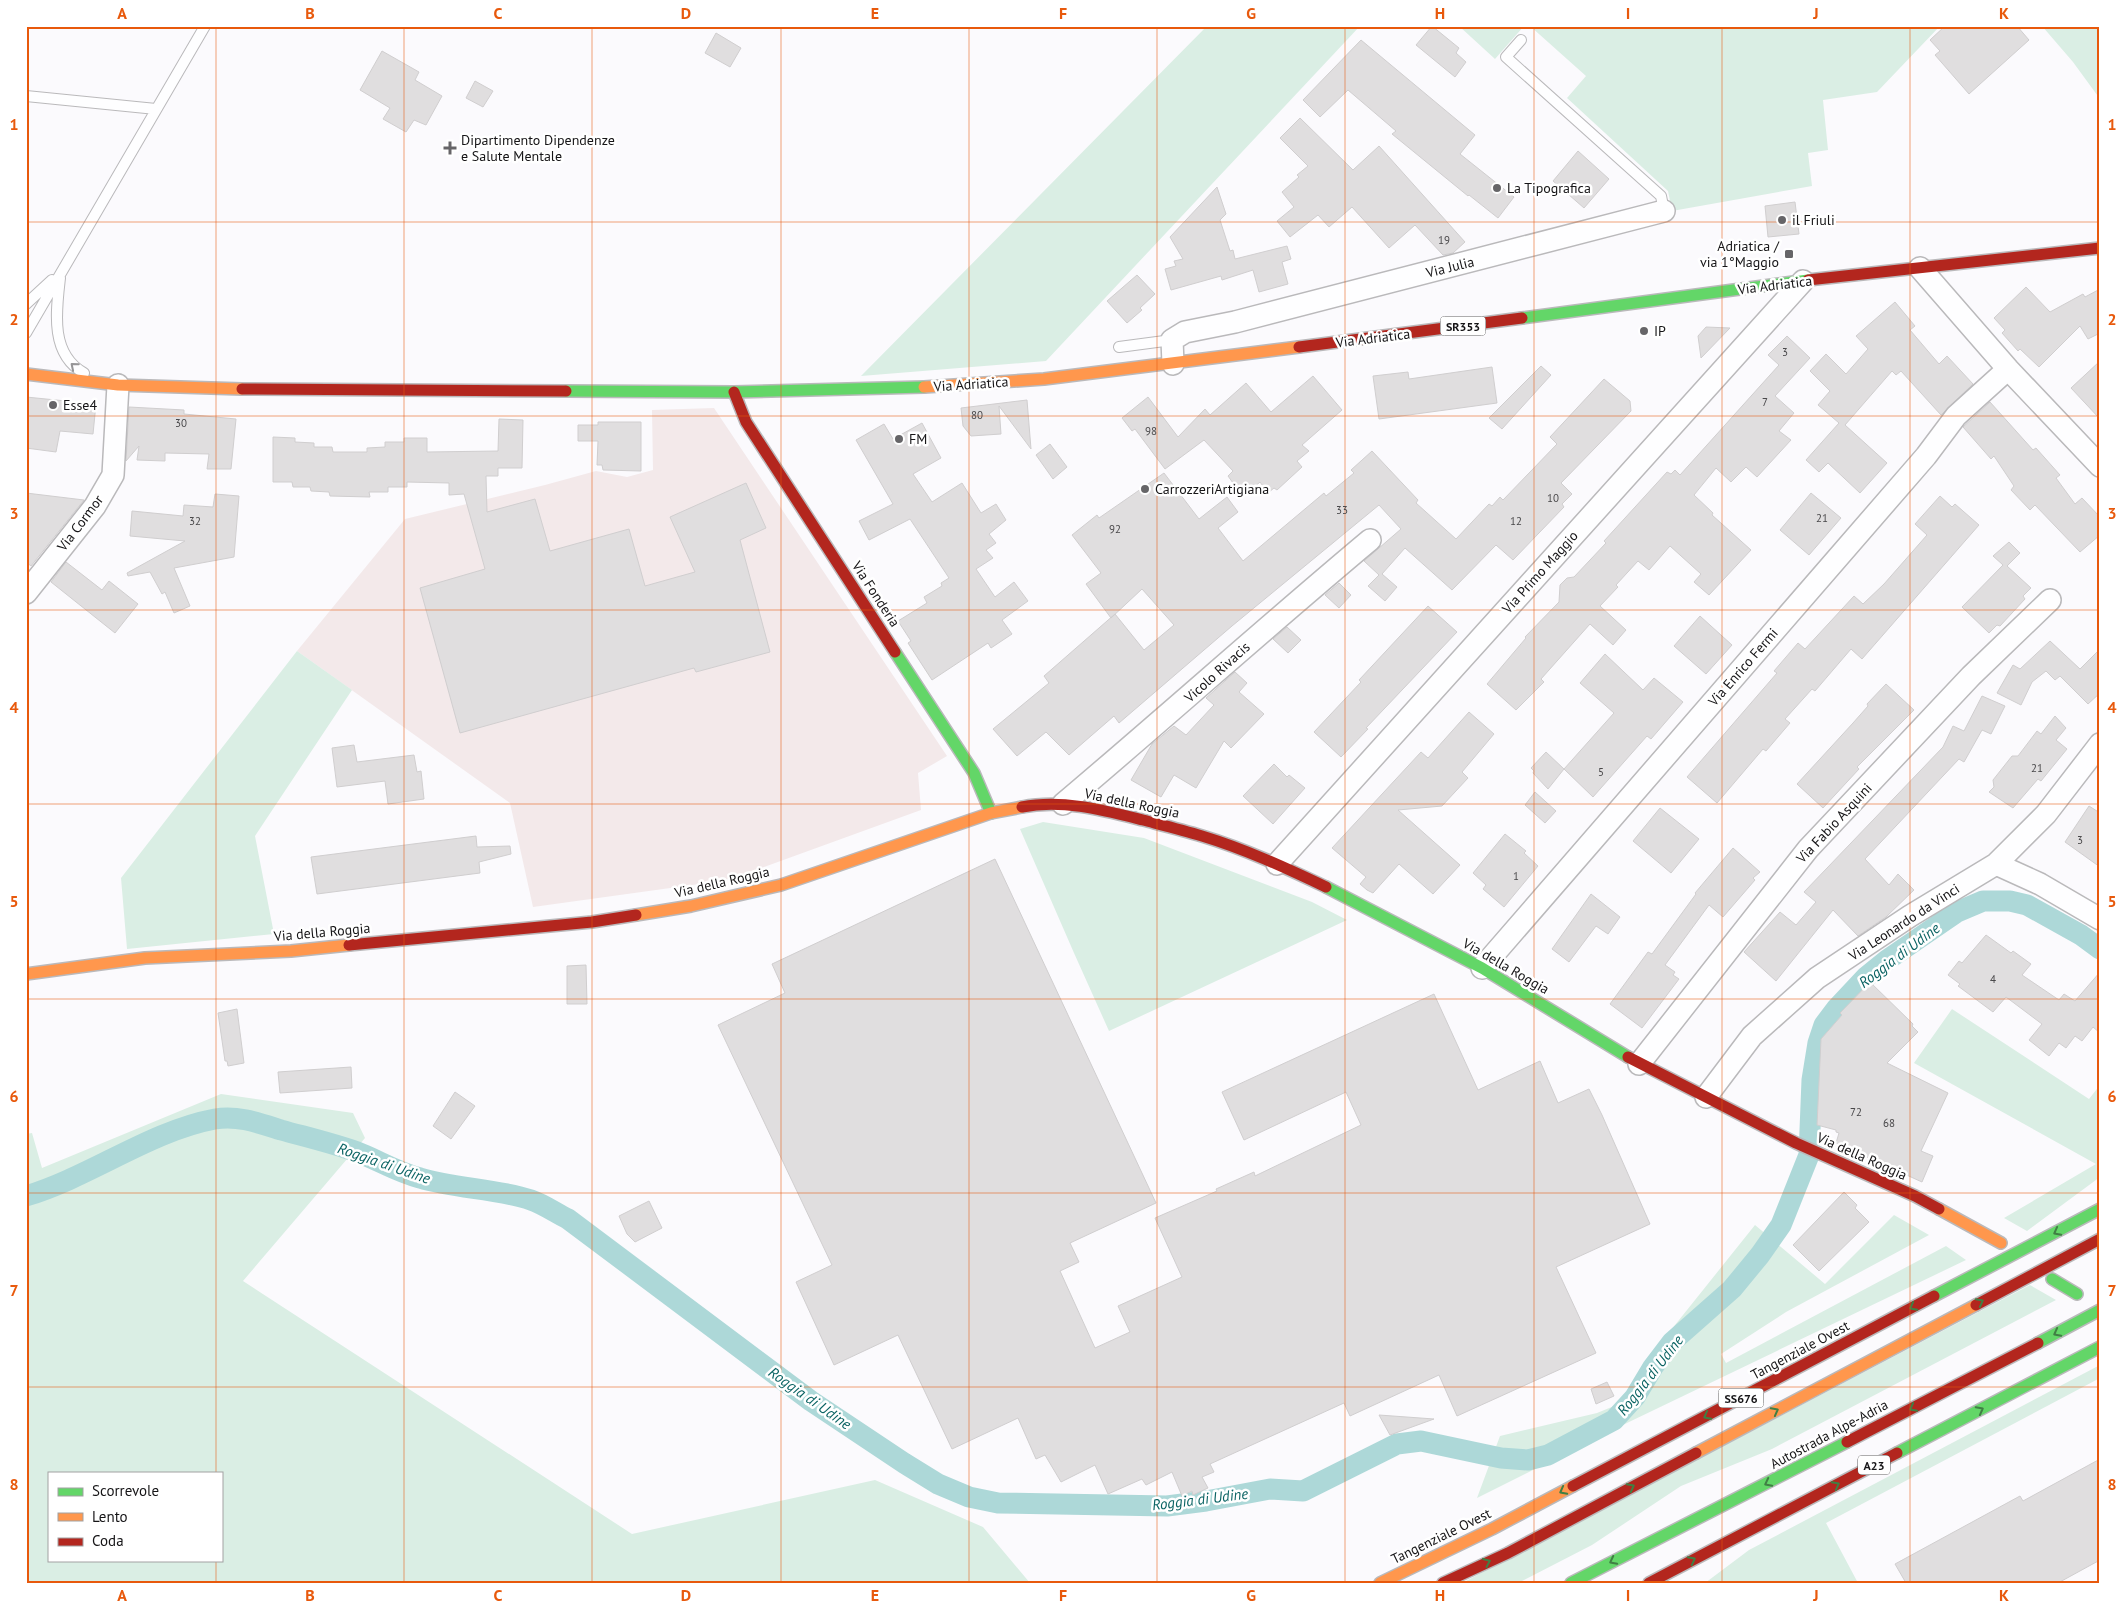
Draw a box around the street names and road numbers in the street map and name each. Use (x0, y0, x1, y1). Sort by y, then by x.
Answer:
street label: Via Julia (1423, 252, 1476, 282)
street label: Via Adriatica (1736, 271, 1813, 299)
road number: SR353 (1440, 316, 1486, 336)
street label: Via Adriatica (1334, 324, 1411, 352)
street label: Via Adriatica (932, 372, 1009, 396)
street label: Via Cormor (52, 491, 107, 555)
street label: Via Primo Maggio (1497, 527, 1582, 618)
street label: Via Fonderia (848, 557, 904, 630)
street label: Via Enrico Fermi (1704, 624, 1782, 710)
street label: Vicolo Rivacis (1180, 638, 1254, 707)
street label: Via Fabio Asquini (1792, 779, 1876, 868)
street label: Via della Roggia (1082, 784, 1181, 822)
street label: Via della Roggia (672, 862, 771, 902)
street label: Via Leonardo da Vinci (1844, 879, 1963, 965)
street label: Via della Roggia (272, 919, 371, 945)
street label: Via della Roggia (1459, 934, 1552, 998)
street label: Via della Roggia (1813, 1128, 1910, 1184)
street label: Tangenziale Ovest (1748, 1316, 1852, 1383)
road number: SS676 (1718, 1389, 1764, 1408)
street label: Autostrada Alpe-Adria (1767, 1395, 1891, 1473)
road number: A23 (1858, 1456, 1890, 1474)
street label: Tangenziale Ovest (1388, 1504, 1494, 1568)

